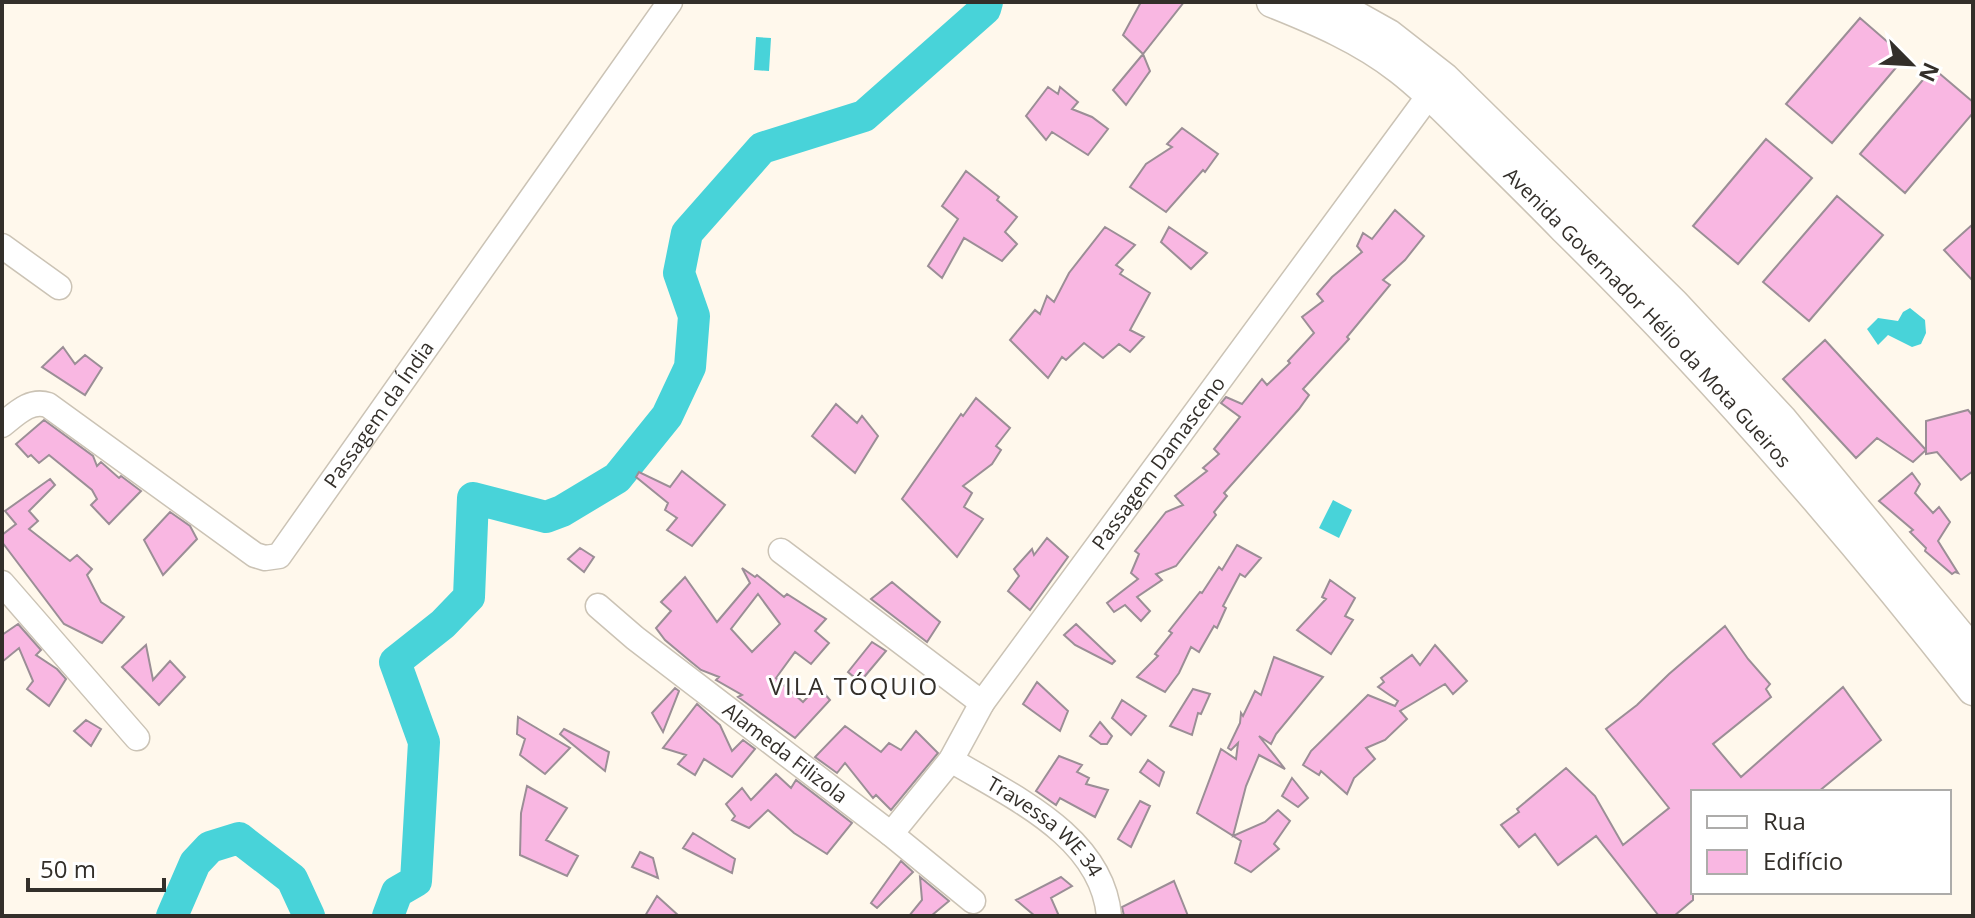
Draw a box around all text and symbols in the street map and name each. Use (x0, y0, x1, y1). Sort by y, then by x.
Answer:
north arrow (1871, 24, 1951, 104)
text: N (1913, 58, 1948, 87)
street label: Avenida Governador Hélio da Mota Gueiros (1498, 161, 1797, 473)
street label: Passagem da Índia (317, 335, 440, 493)
street label: Passagem Damasceno (1085, 371, 1231, 555)
district label: VILA TÓQUIO (769, 669, 939, 702)
street label: Alameda Filizola (718, 696, 853, 809)
street label: Travessa WE 34 (982, 770, 1110, 882)
legend (1691, 790, 1951, 894)
text: Rua (1763, 804, 1806, 837)
scale bar (28, 842, 164, 892)
text: Edifício (1763, 844, 1843, 877)
text: 50 m (40, 852, 96, 885)

